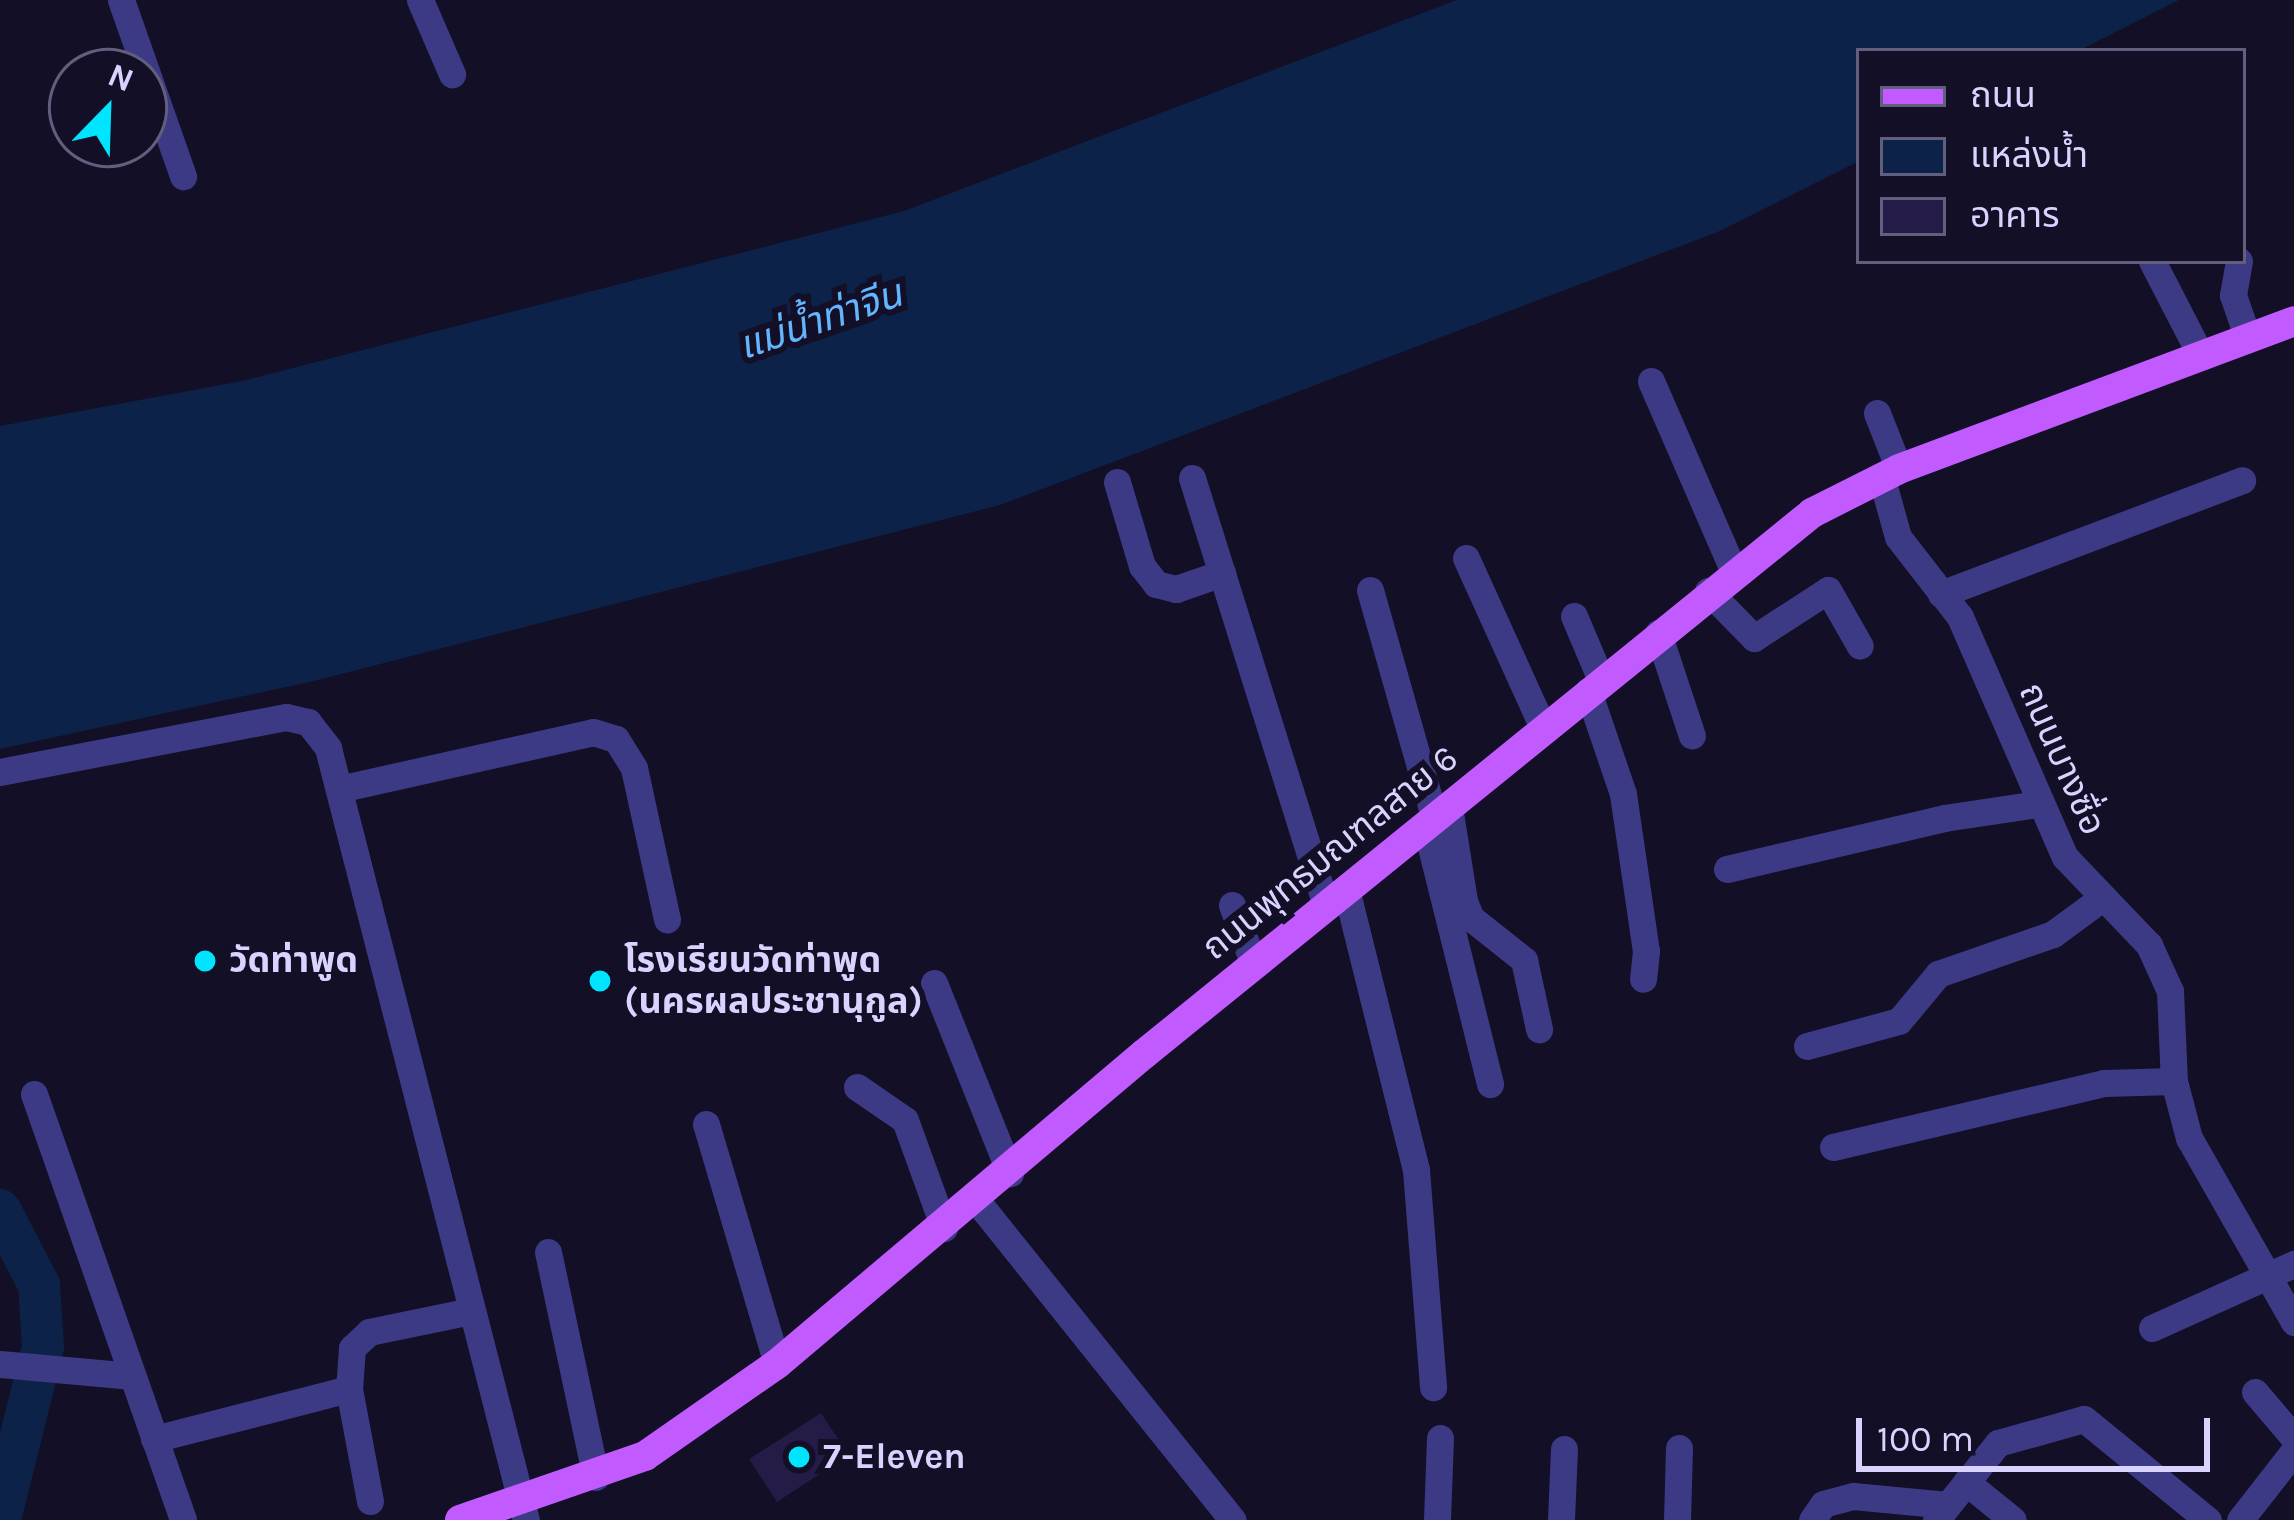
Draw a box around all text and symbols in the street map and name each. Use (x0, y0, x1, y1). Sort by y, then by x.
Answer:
north arrow (48, 48, 168, 168)
legend (1856, 48, 2246, 264)
text: N (103, 56, 139, 100)
text: ถนน (1970, 74, 2036, 116)
text: แหล่งน้ำ (1970, 134, 2088, 176)
text: อาคาร (1970, 194, 2060, 236)
water label: แม่น้ำท่าจีน (732, 270, 908, 370)
street label: ถนนบางซื่อ (2009, 676, 2115, 842)
street label: ถนนพุทธมณฑลสาย 6 (1194, 737, 1466, 969)
place label: โรงเรียนวัดท่าพูด (นครผลประชานุกูล) (624, 938, 923, 1023)
place label: วัดท่าพูด (229, 939, 358, 983)
marker: วัดท่าพูด (192, 948, 218, 974)
marker: โรงเรียนวัดท่าพูด (นครผลประชานุกูล) (587, 968, 613, 994)
scale bar (1862, 1394, 2216, 1468)
text: 100 m (1877, 1418, 1974, 1460)
place label: 7-Eleven (823, 1435, 966, 1479)
marker: 7-Eleven (786, 1444, 812, 1470)

